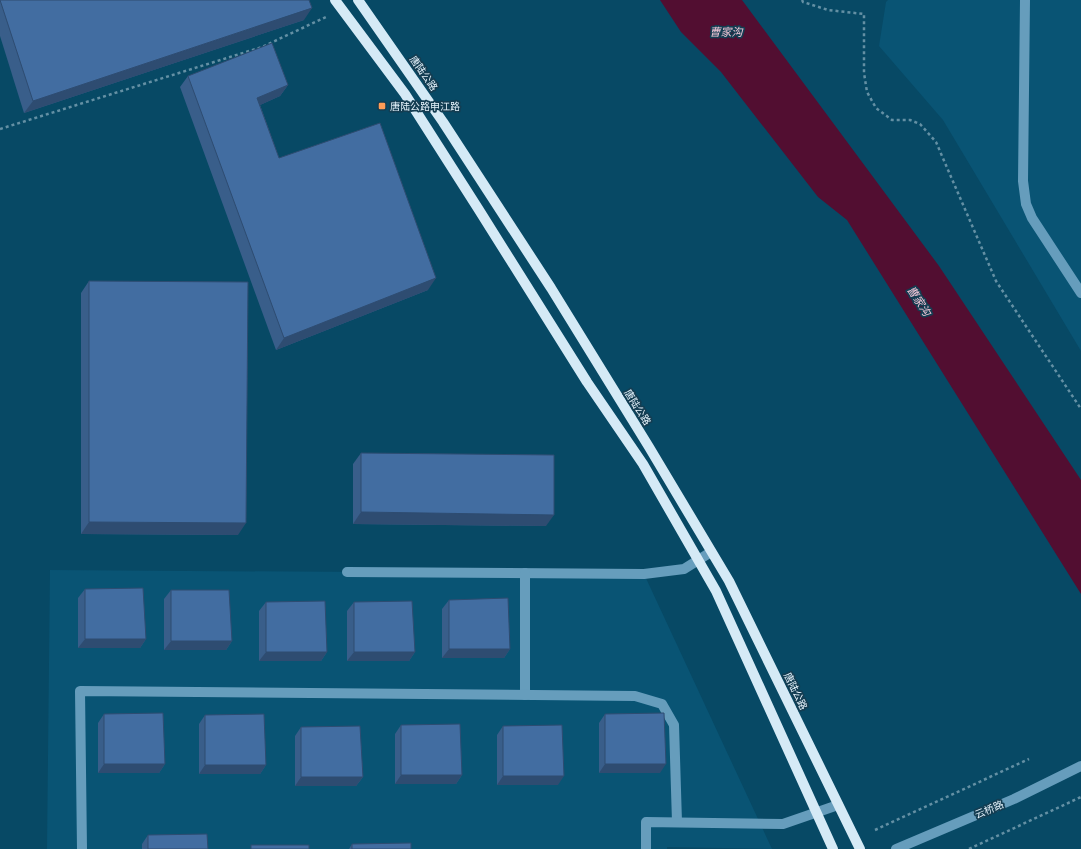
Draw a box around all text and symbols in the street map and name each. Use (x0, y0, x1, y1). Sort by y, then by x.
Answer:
water label: 曹家沟 (710, 26, 743, 39)
street label: 唐陆公路 (408, 54, 440, 93)
marker: 唐陆公路申江路 (377, 101, 387, 111)
place label: 唐陆公路申江路 (390, 101, 460, 112)
water label: 曹家沟 (904, 284, 934, 319)
street label: 唐陆公路 (622, 387, 653, 427)
street label: 唐陆公路 (782, 671, 809, 712)
street label: 云桥路 (973, 799, 1005, 820)

